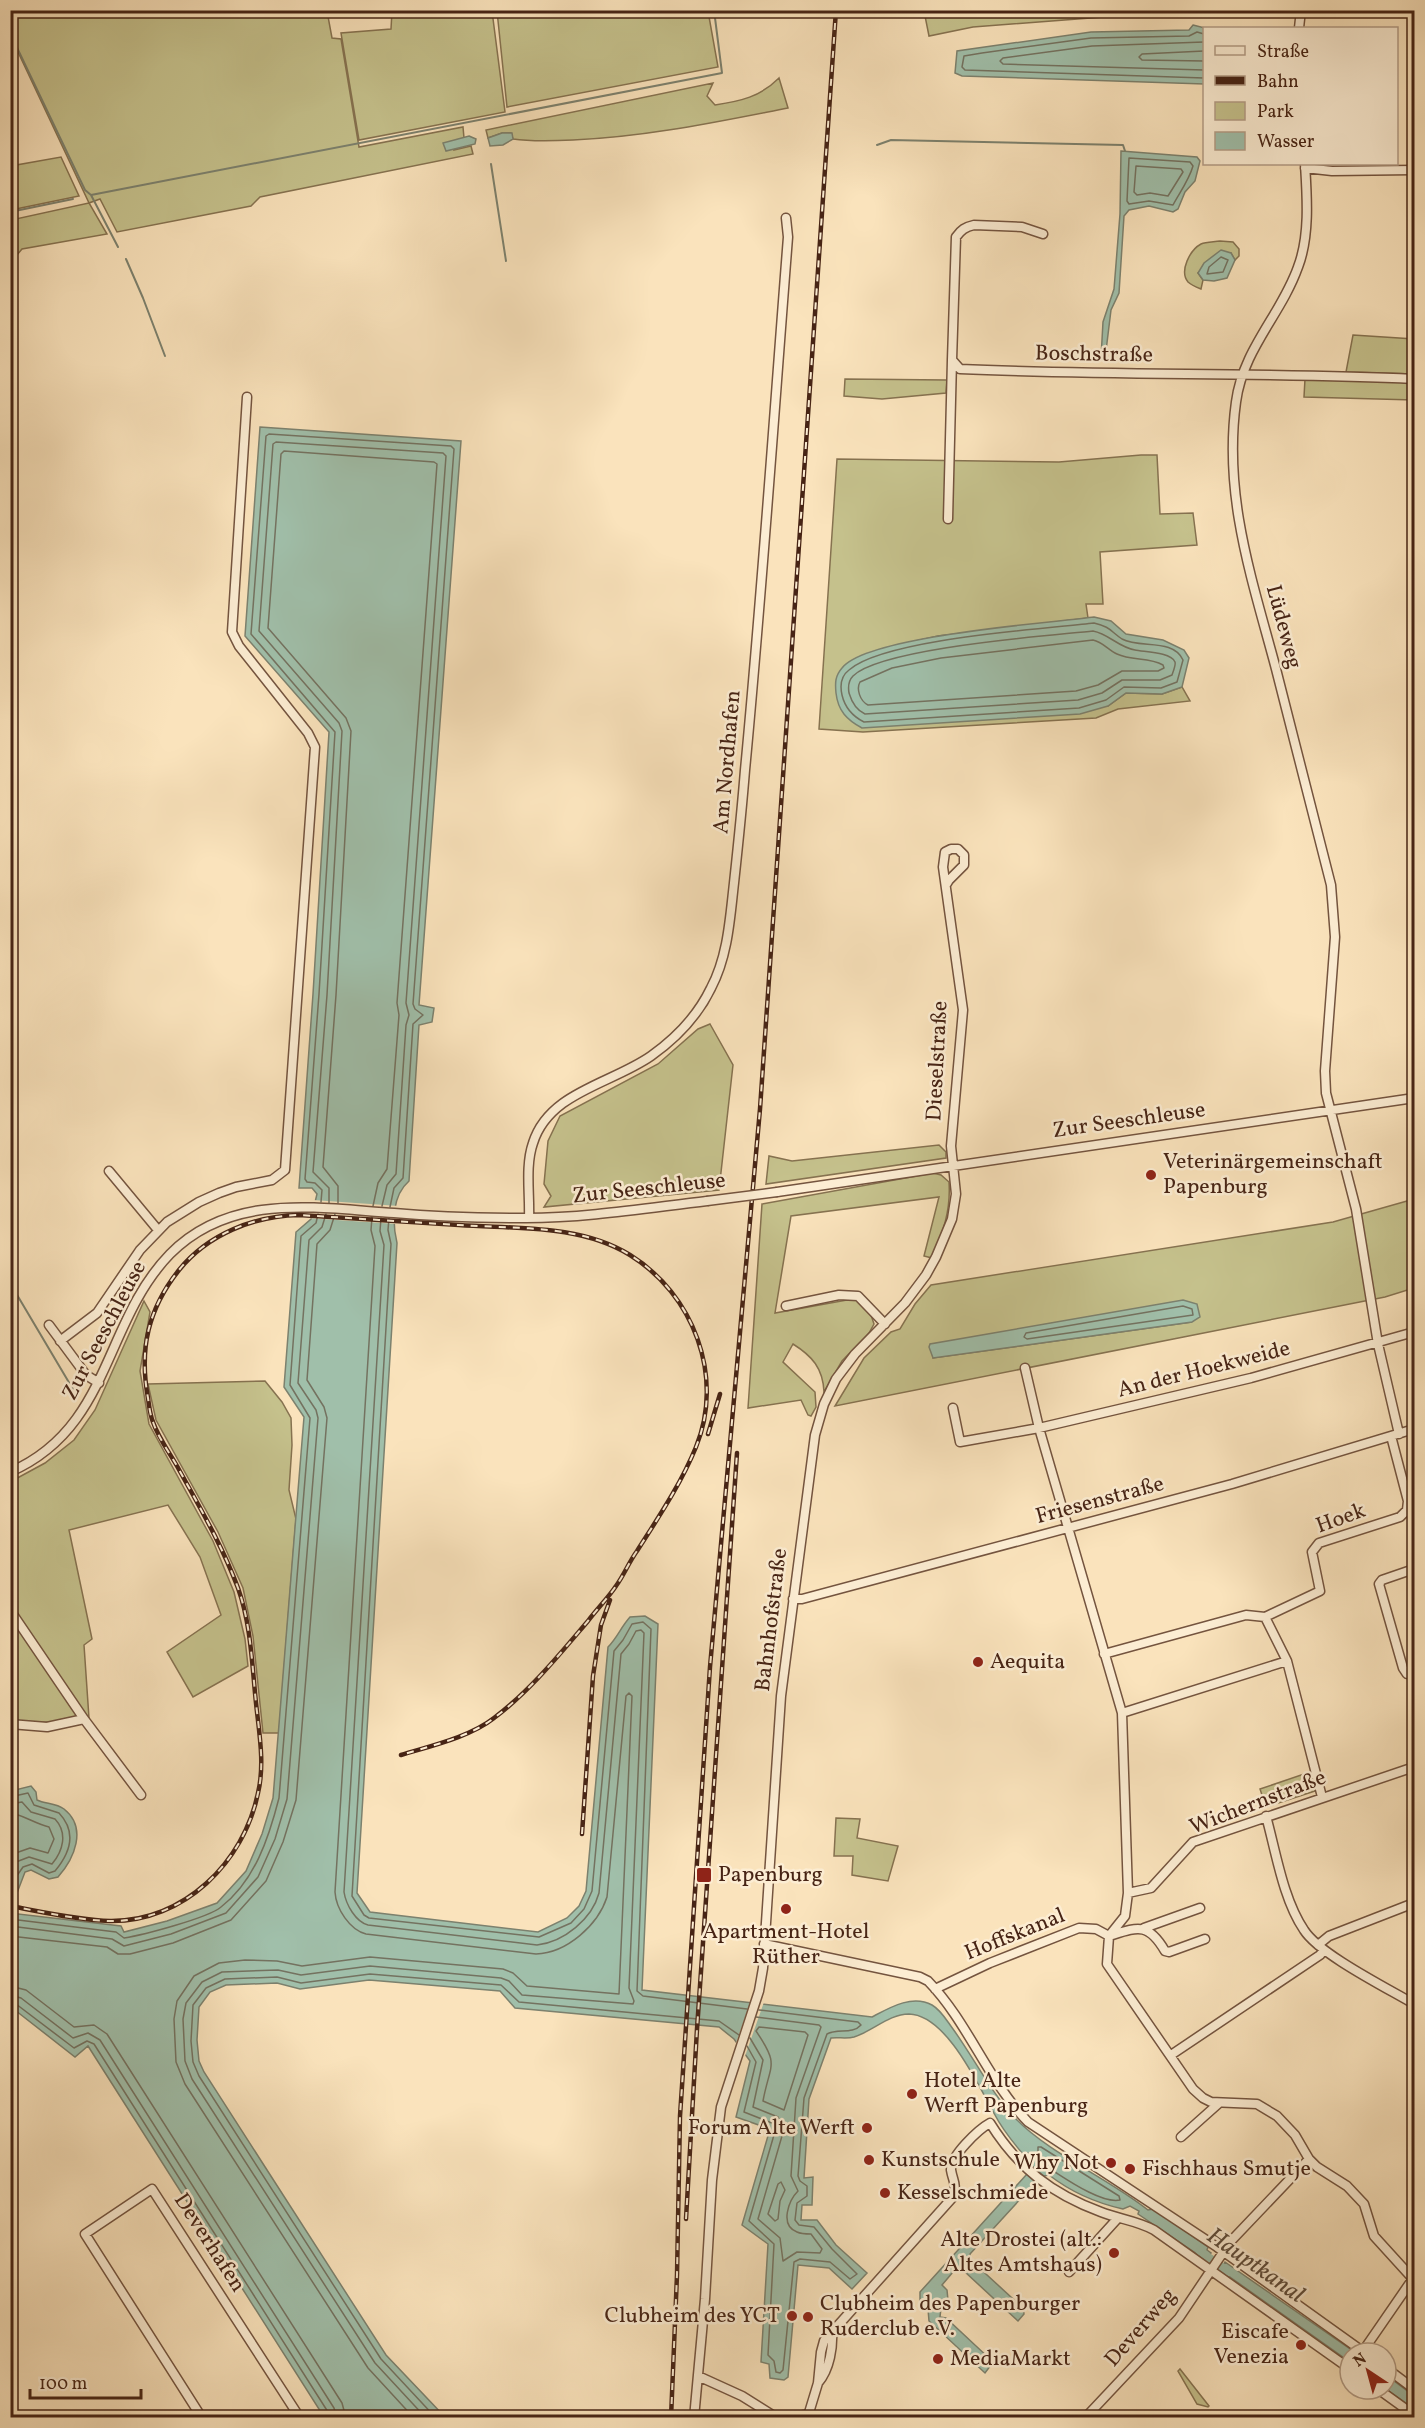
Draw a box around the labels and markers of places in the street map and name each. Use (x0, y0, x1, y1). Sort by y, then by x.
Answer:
place label: Veterinärgemeinschaft Papenburg (1163, 1147, 1383, 1203)
marker: Veterinärgemeinschaft Papenburg (1144, 1168, 1158, 1182)
place label: Aequita (990, 1647, 1065, 1678)
marker: Aequita (971, 1655, 985, 1669)
place label: Papenburg (718, 1860, 823, 1891)
marker: Papenburg (695, 1866, 713, 1884)
marker: Apartment-Hotel Rüther (779, 1902, 793, 1916)
place label: Apartment-Hotel Rüther (703, 1917, 869, 1973)
place label: Hotel Alte Werft Papenburg (924, 2066, 1088, 2122)
marker: Hotel Alte Werft Papenburg (905, 2087, 919, 2101)
place label: Forum Alte Werft (688, 2113, 855, 2144)
marker: Forum Alte Werft (860, 2121, 874, 2135)
place label: Kunstschule (881, 2145, 1000, 2176)
place label: Why Not (1014, 2148, 1099, 2179)
marker: Kunstschule (862, 2153, 876, 2167)
place label: Fischhaus Smutje (1142, 2154, 1311, 2185)
marker: Why Not (1104, 2156, 1118, 2170)
marker: Fischhaus Smutje (1123, 2162, 1137, 2176)
place label: Kesselschmiede (897, 2178, 1048, 2209)
marker: Kesselschmiede (878, 2186, 892, 2200)
place label: Alte Drostei (alt.: Altes Amtshaus) (940, 2225, 1102, 2281)
marker: Alte Drostei (alt.: Altes Amtshaus) (1107, 2246, 1121, 2260)
place label: Clubheim des Papenburger Ruderclub e.V. (820, 2289, 1080, 2345)
place label: Clubheim des YCT (605, 2301, 780, 2332)
marker: Clubheim des YCT (785, 2309, 799, 2323)
marker: Clubheim des Papenburger Ruderclub e.V. (801, 2310, 815, 2324)
place label: Eiscafe Venezia (1213, 2317, 1289, 2373)
marker: Eiscafe Venezia (1294, 2338, 1308, 2352)
place label: MediaMarkt (950, 2344, 1071, 2375)
marker: MediaMarkt (931, 2352, 945, 2366)

